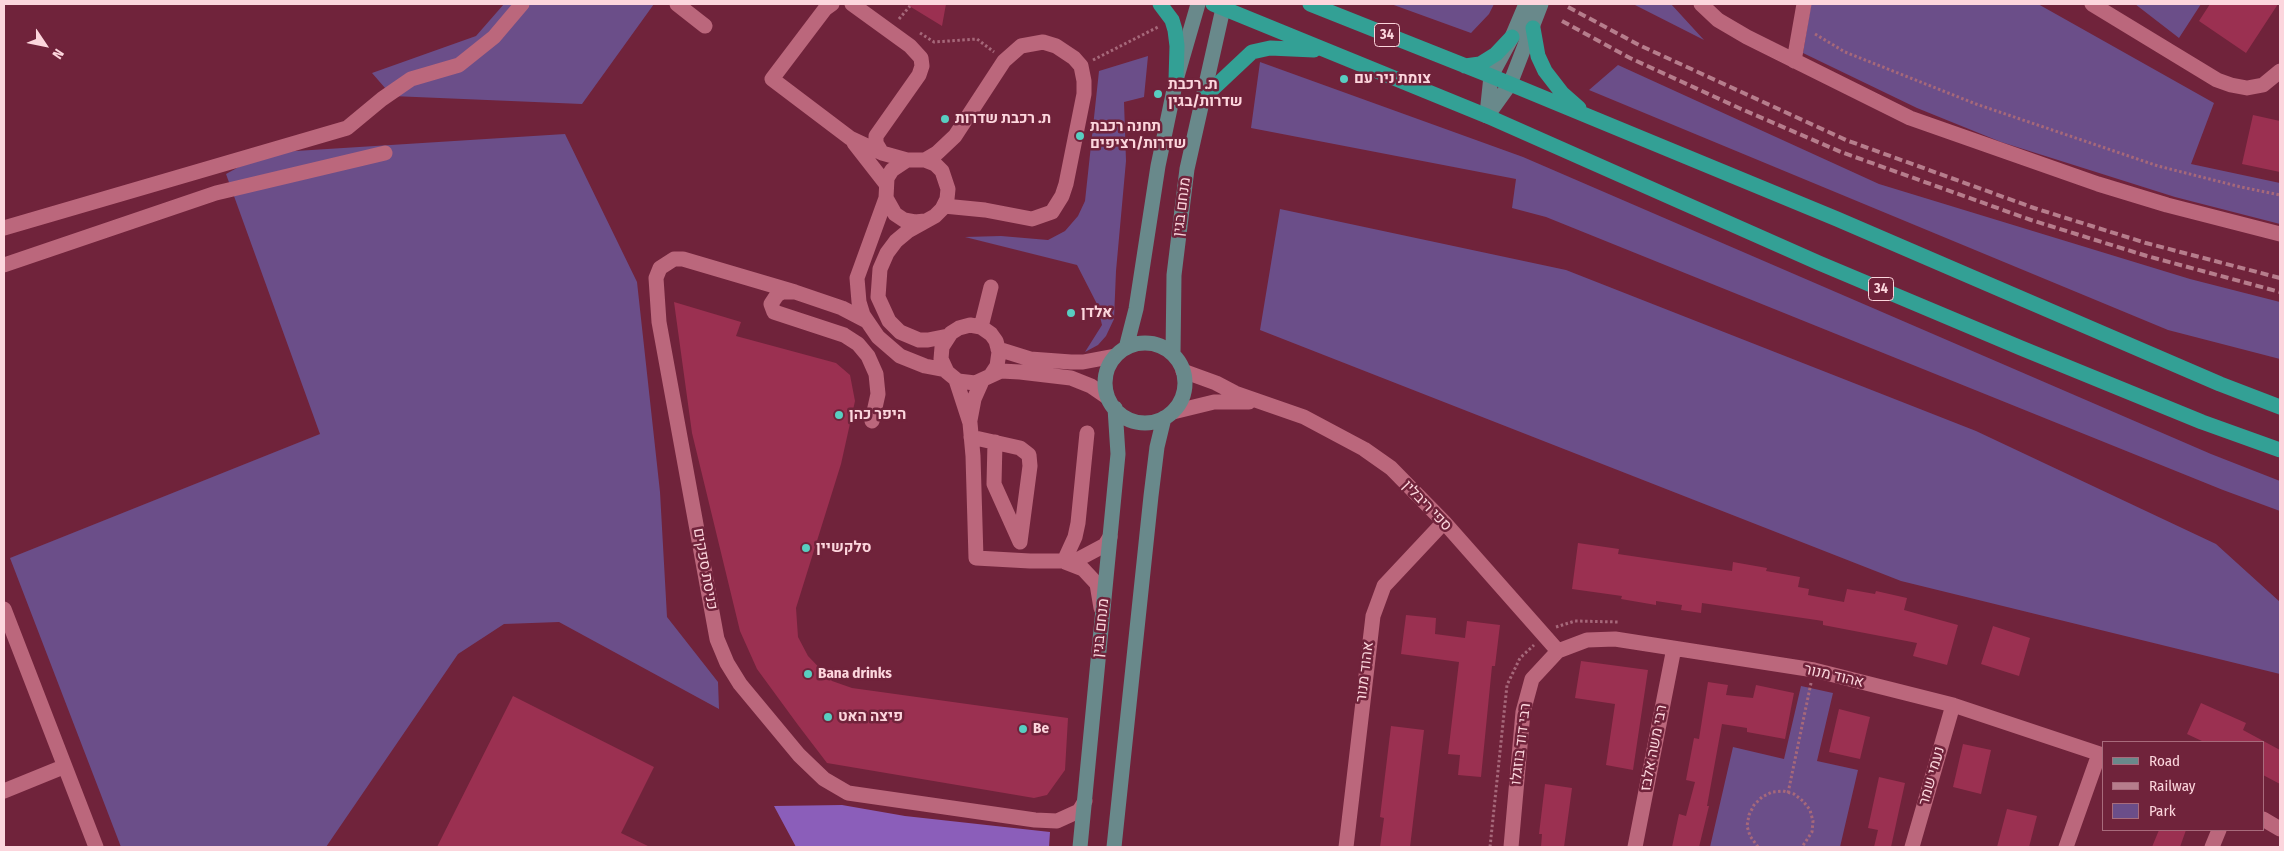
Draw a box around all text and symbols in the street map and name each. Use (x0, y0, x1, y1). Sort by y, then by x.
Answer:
north arrow (20, 20, 70, 70)
road number: 34 (1374, 24, 1400, 46)
text: N (48, 45, 67, 62)
place label: צומת ניר עם (1354, 70, 1431, 88)
marker: צומת ניר עם (1338, 73, 1350, 85)
place label: ת. רכבת שדרות/בגין (1168, 76, 1243, 111)
marker: ת. רכבת שדרות/בגין (1152, 88, 1164, 100)
place label: ת. רכבת שדרות (955, 110, 1051, 128)
marker: ת. רכבת שדרות (939, 113, 951, 125)
place label: תחנה רכבת שדרות/רציפים (1090, 118, 1186, 153)
marker: תחנה רכבת שדרות/רציפים (1074, 130, 1086, 142)
street label: מנחם בגין (1169, 176, 1195, 238)
road number: 34 (1868, 278, 1894, 300)
place label: אלדן (1081, 304, 1112, 322)
marker: אלדן (1065, 307, 1077, 319)
place label: היפר כהן (849, 406, 906, 424)
marker: היפר כהן (833, 409, 845, 421)
street label: ספי ריבלין (1399, 477, 1455, 535)
street label: כניסת ספקים (689, 527, 721, 611)
place label: סלקשיין (816, 539, 871, 557)
marker: סלקשיין (800, 542, 812, 554)
street label: מנחם בגין (1089, 597, 1113, 659)
street label: אהוד מנור (1352, 641, 1378, 703)
street label: אהוד מנור (1802, 660, 1866, 692)
place label: Bana drinks (818, 665, 892, 683)
marker: Bana drinks (802, 668, 814, 680)
street label: רבי דוד בוזגלו (1507, 702, 1535, 786)
street label: רבי משה אלבז (1637, 703, 1671, 793)
place label: פיצה האט (838, 708, 903, 726)
marker: פיצה האט (822, 711, 834, 723)
place label: Be (1033, 720, 1049, 738)
marker: Be (1017, 723, 1029, 735)
legend (2102, 741, 2264, 831)
street label: נעמי שמר (1915, 744, 1949, 808)
text: Road (2149, 752, 2180, 770)
text: Railway (2149, 777, 2196, 795)
text: Park (2149, 802, 2176, 820)

